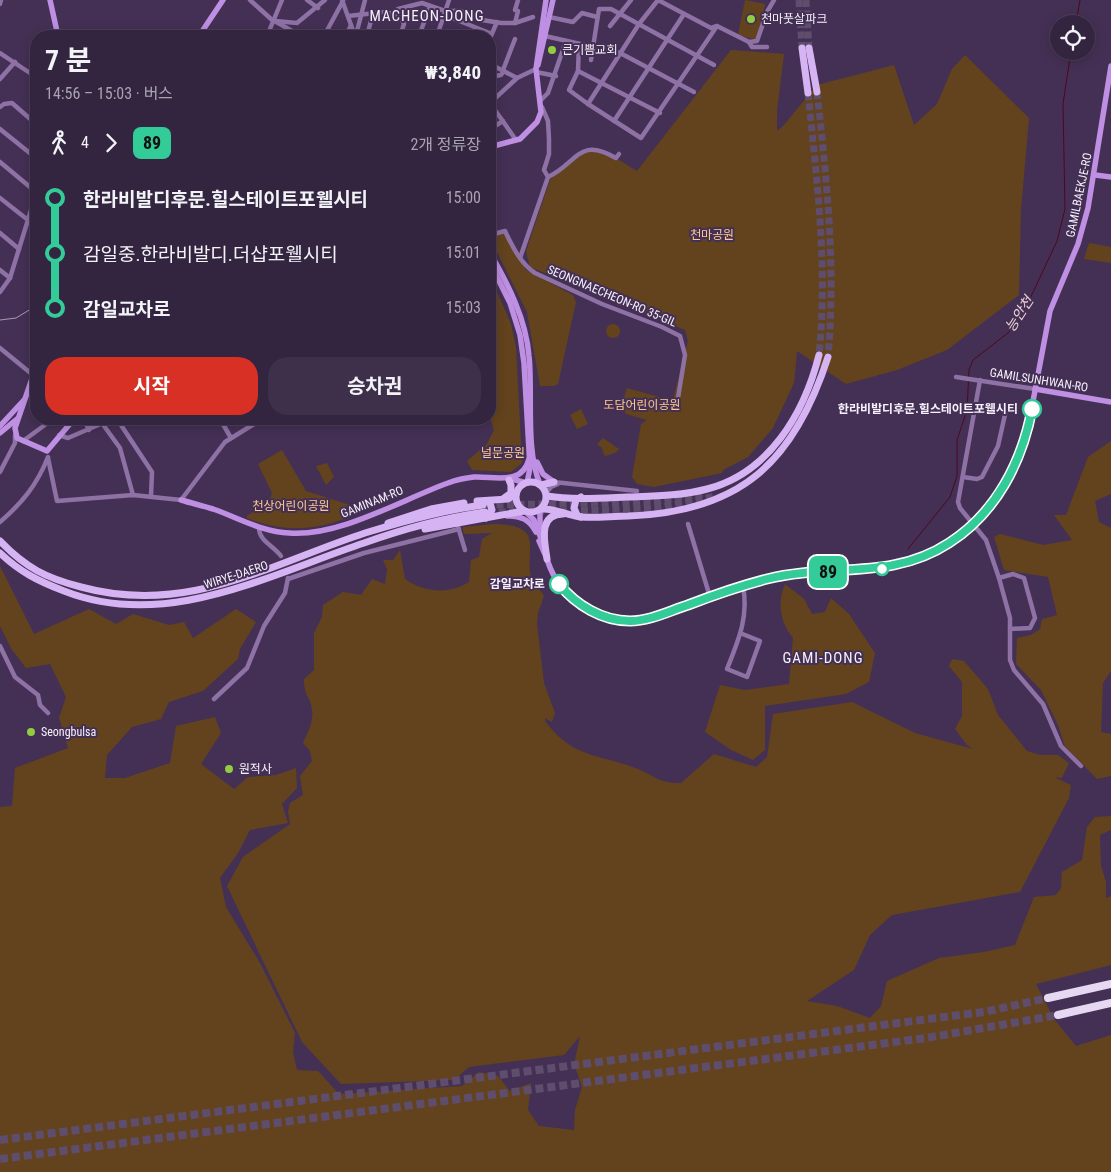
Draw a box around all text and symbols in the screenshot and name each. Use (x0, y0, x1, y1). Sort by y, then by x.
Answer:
district label: MACHEON-DONG (369, 7, 485, 25)
place label: 천마풋살파크 (761, 12, 827, 26)
marker: 천마풋살파크 (745, 13, 757, 25)
map controls (1050, 15, 1095, 60)
button: locate (1050, 15, 1095, 60)
place label: 큰기쁨교회 (562, 43, 617, 57)
text: 7 분 (45, 44, 91, 77)
marker: 큰기쁨교회 (546, 44, 558, 56)
text: ₩3,840 (425, 61, 481, 84)
text: 14:56 – 15:03 · 버스 (45, 84, 173, 103)
icon: walk (45, 129, 73, 157)
icon: forward (97, 129, 125, 157)
text: 89 (143, 132, 161, 153)
text: 4 (81, 133, 89, 152)
text: 2개 정류장 (411, 135, 481, 154)
street label: GAMILBAEKJE-RO (1063, 151, 1095, 239)
text: 한라비발디후문.힐스테이트포웰시티 (83, 188, 368, 211)
text: 15:00 (446, 188, 481, 207)
park label: 천마공원 (690, 228, 734, 242)
text: 감일중.한라비발디.더샵포웰시티 (83, 243, 338, 266)
text: 15:01 (446, 243, 481, 262)
street label: SEONGNAECHEON-RO 35-GIL (545, 262, 679, 330)
water label: 능안천 (1002, 293, 1037, 335)
text: 감일교차로 (83, 298, 170, 321)
text: 15:03 (446, 298, 481, 317)
button: 시작 (45, 357, 258, 415)
button: 승차권 (268, 357, 481, 415)
street label: GAMILSUNHWAN-RO (989, 365, 1089, 395)
park label: 도담어린이공원 (603, 398, 681, 412)
marker: 한라비발디후문.힐스테이트포웰시티 (1022, 399, 1042, 419)
place label: 한라비발디후문.힐스테이트포웰시티 (838, 402, 1018, 416)
park label: 널문공원 (481, 446, 525, 460)
street label: GAMINAM-RO (339, 483, 405, 521)
park label: 천상어린이공원 (252, 499, 330, 513)
line badge: 89 (806, 556, 850, 588)
street label: WIRYE-DAERO (202, 558, 270, 592)
text: 89 (819, 561, 837, 582)
unlabelled marker (875, 562, 889, 576)
marker: 감일교차로 (549, 574, 569, 594)
place label: 감일교차로 (490, 577, 545, 591)
district label: GAMI-DONG (782, 649, 864, 667)
place label: Seongbulsa (41, 725, 97, 739)
marker: Seongbulsa (25, 726, 37, 738)
place label: 원적사 (239, 762, 272, 776)
marker: 원적사 (223, 763, 235, 775)

